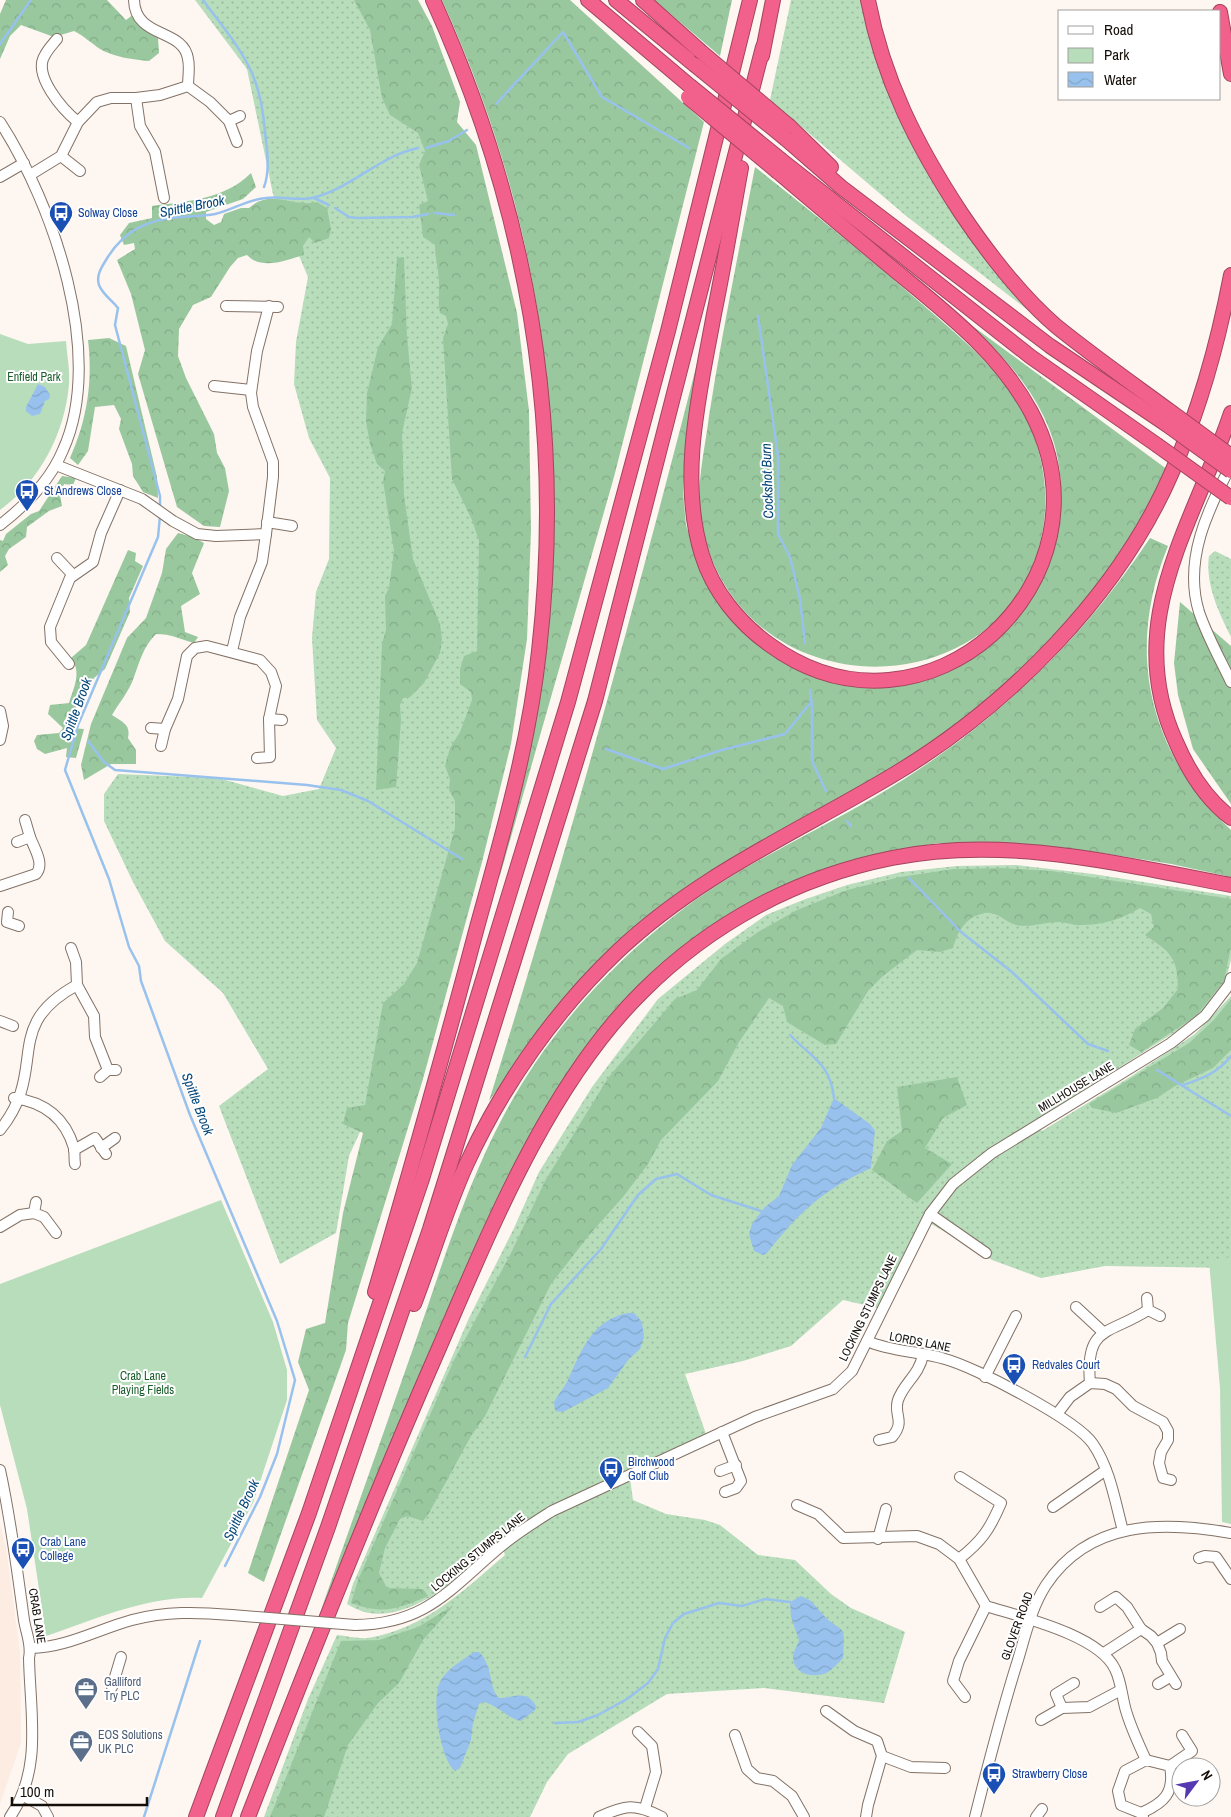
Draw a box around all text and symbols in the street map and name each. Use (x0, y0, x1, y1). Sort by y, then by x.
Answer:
legend (1058, 10, 1221, 100)
text: Road (1104, 19, 1133, 40)
text: Park (1104, 44, 1130, 65)
text: Water (1104, 69, 1136, 90)
water label: Spittle Brook (158, 191, 227, 221)
bus stop icon: Solway Close (48, 200, 74, 234)
place label: Solway Close (78, 205, 138, 221)
park label: Enfield Park (7, 369, 61, 385)
water label: Cockshot Burn (757, 443, 777, 519)
bus stop icon: St Andrews Close (14, 478, 40, 512)
place label: St Andrews Close (44, 483, 122, 499)
water label: Spittle Brook (56, 674, 96, 743)
street label: MILLHOUSE LANE (1035, 1058, 1117, 1116)
water label: Spittle Brook (178, 1070, 219, 1139)
street label: LOCKING STUMPS LANE (835, 1252, 901, 1364)
street label: LORDS LANE (888, 1328, 952, 1356)
bus stop icon: Redvales Court (1001, 1352, 1027, 1386)
place label: Redvales Court (1032, 1357, 1100, 1373)
park label: Crab Lane Playing Fields (112, 1368, 174, 1398)
place label: Birchwood Golf Club (628, 1454, 675, 1484)
bus stop icon: Birchwood Golf Club (598, 1456, 624, 1490)
water label: Spittle Brook (219, 1475, 264, 1544)
street label: LOCKING STUMPS LANE (428, 1509, 528, 1595)
place label: Crab Lane College (40, 1534, 86, 1564)
bus stop icon: Crab Lane College (10, 1536, 36, 1570)
street label: CRAB LANE (25, 1587, 49, 1645)
street label: GLOVER ROAD (997, 1589, 1037, 1663)
place label: Galliford Try PLC (104, 1674, 141, 1704)
office icon: Galliford Try PLC (73, 1676, 99, 1710)
place label: EOS Solutions UK PLC (98, 1727, 163, 1757)
office icon: EOS Solutions UK PLC (68, 1729, 94, 1763)
north arrow (1171, 1757, 1221, 1807)
bus stop icon: Strawberry Close (981, 1761, 1007, 1795)
place label: Strawberry Close (1012, 1766, 1087, 1782)
text: N (1197, 1767, 1217, 1783)
scale bar (12, 1774, 148, 1806)
text: 100 m (20, 1781, 54, 1802)

